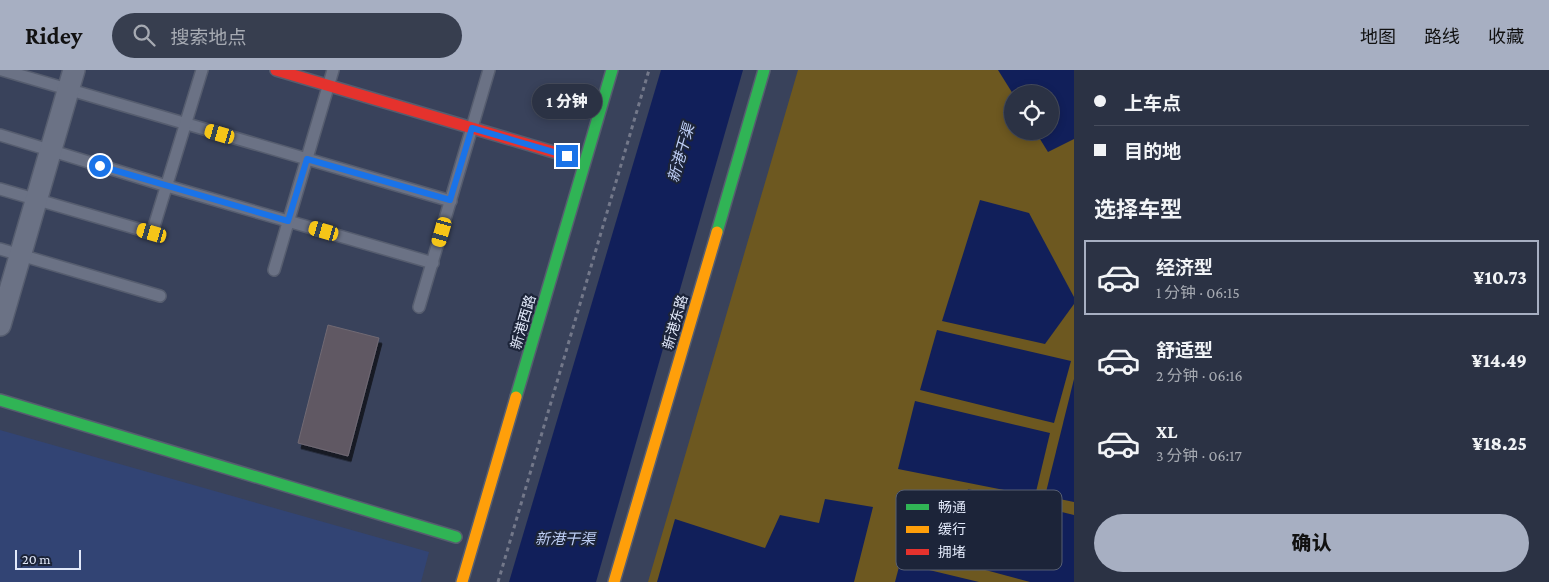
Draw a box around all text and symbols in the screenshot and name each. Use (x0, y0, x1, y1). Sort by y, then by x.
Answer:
search box (112, 13, 462, 58)
icon: search (130, 21, 158, 49)
text: Ridey (25, 22, 82, 49)
text: 搜索地点 (170, 27, 246, 48)
text: 地图 (1360, 27, 1396, 47)
text: 路线 (1424, 27, 1460, 47)
text: 收藏 (1488, 27, 1524, 47)
callout: 1 分钟 (532, 83, 602, 118)
map controls (1004, 85, 1059, 140)
button: locate (1004, 85, 1059, 140)
text: 1 分钟 (546, 93, 588, 110)
text: 上车点 (1124, 93, 1181, 114)
water label: 新港干渠 (665, 120, 698, 184)
car (203, 123, 236, 145)
text: 目的地 (1124, 141, 1181, 162)
route end (556, 145, 578, 167)
route start (89, 155, 111, 177)
text: 选择车型 (1094, 197, 1182, 222)
car (430, 216, 453, 248)
car (307, 220, 340, 242)
car (135, 222, 168, 244)
icon: car (1096, 255, 1141, 300)
text: 经济型 (1156, 257, 1213, 278)
text: ¥10.73 (1473, 267, 1527, 288)
text: 1 分钟 · 06:15 (1156, 284, 1240, 301)
street label: 新港西路 (508, 293, 538, 351)
street label: 新港东路 (660, 293, 690, 351)
icon: car (1096, 338, 1141, 383)
text: 舒适型 (1156, 340, 1213, 361)
text: ¥14.49 (1471, 350, 1527, 371)
text: 2 分钟 · 06:16 (1156, 367, 1243, 384)
icon: car (1096, 421, 1141, 466)
text: XL (1156, 421, 1178, 442)
text: ¥18.25 (1472, 433, 1527, 454)
text: 3 分钟 · 06:17 (1156, 447, 1242, 464)
legend (896, 490, 1062, 570)
text: 畅通 (938, 499, 966, 515)
button: 确认 (1094, 514, 1529, 572)
text: 缓行 (938, 521, 966, 537)
water label: 新港干渠 (535, 531, 597, 547)
text: 拥堵 (938, 544, 966, 560)
scale bar (15, 547, 81, 570)
text: 20 m (22, 551, 50, 567)

